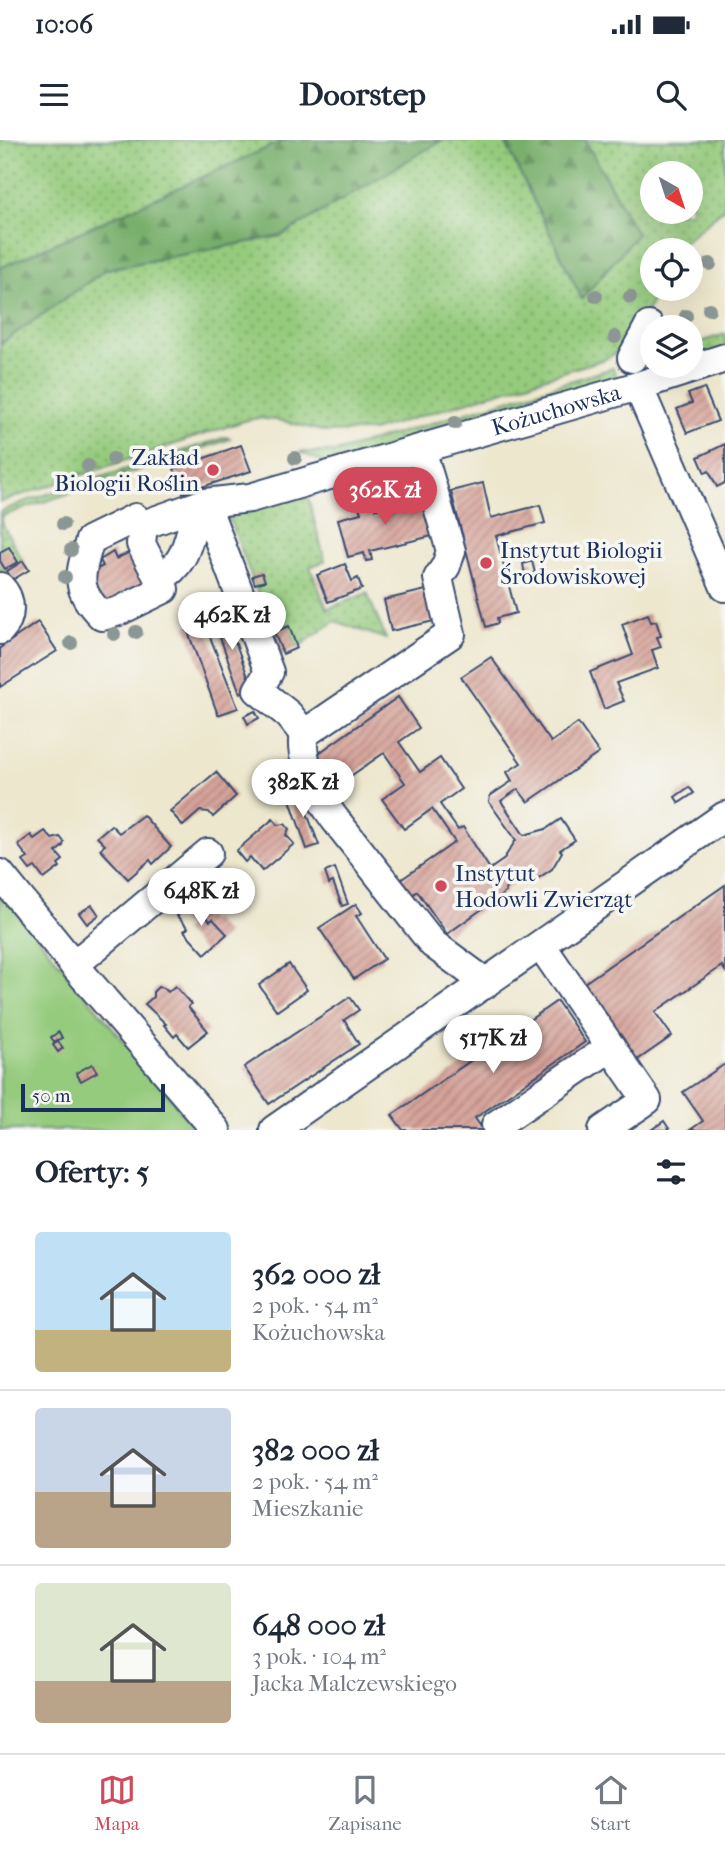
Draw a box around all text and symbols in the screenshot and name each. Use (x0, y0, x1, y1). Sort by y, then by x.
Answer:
text: 10:06 (35, 9, 93, 40)
icon: menu (35, 76, 73, 114)
text: Doorstep (299, 76, 426, 113)
icon: search (652, 76, 690, 114)
north arrow (640, 161, 704, 224)
map controls (640, 161, 703, 378)
button: locate (640, 238, 703, 301)
button: layers (640, 315, 703, 378)
street label: Kożuchowska (488, 379, 624, 442)
place label: Zakład Biologii Roślin (54, 444, 200, 497)
marker: Zakład Biologii Roślin (205, 462, 221, 478)
pin: 362K zł (320, 468, 450, 527)
text: 362K zł (349, 476, 421, 503)
place label: Instytut Biologii Środowiskowej (500, 537, 663, 590)
marker: Instytut Biologii Środowiskowej (478, 555, 494, 571)
pin: 462K zł (167, 592, 297, 652)
text: 462K zł (194, 601, 270, 628)
pin: 382K zł (238, 760, 368, 819)
text: 382K zł (267, 768, 339, 795)
place label: Instytut Hodowli Zwierząt (455, 860, 632, 913)
pin: 648K zł (136, 868, 266, 928)
text: 648K zł (163, 877, 239, 904)
marker: Instytut Hodowli Zwierząt (433, 878, 449, 894)
pin: 517K zł (428, 1016, 558, 1075)
text: 517K zł (459, 1024, 527, 1051)
scale bar (21, 1081, 164, 1113)
text: 50 m (32, 1085, 71, 1107)
icon: filters (652, 1153, 690, 1191)
text: Oferty: 5 (35, 1155, 149, 1190)
text: 362 000 zł (252, 1257, 380, 1292)
icon: home (91, 1260, 175, 1344)
text: 2 pok. · 54 m² (252, 1292, 378, 1319)
text: Kożuchowska (252, 1319, 385, 1346)
text: 382 000 zł (252, 1433, 379, 1468)
icon: home (91, 1436, 175, 1520)
text: 2 pok. · 54 m² (252, 1468, 378, 1495)
text: Mieszkanie (252, 1495, 364, 1522)
text: 648 000 zł (252, 1608, 385, 1643)
icon: home (91, 1611, 175, 1695)
text: 3 pok. · 104 m² (252, 1643, 386, 1670)
text: Jacka Malczewskiego (252, 1670, 457, 1697)
tab: Mapa (94, 1771, 140, 1835)
tab: Zapisane (328, 1771, 402, 1835)
tab: Start (590, 1771, 631, 1835)

